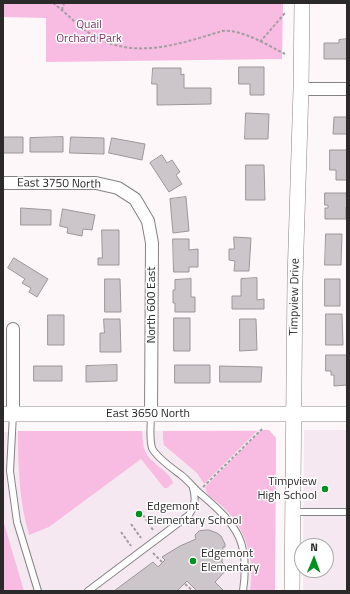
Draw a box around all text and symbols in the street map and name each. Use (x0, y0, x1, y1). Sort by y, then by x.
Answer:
park label: Quail Orchard Park (56, 18, 122, 46)
street label: East 3750 North (17, 176, 101, 192)
street label: Timpview Drive (287, 258, 303, 336)
street label: North 600 East (145, 266, 159, 344)
street label: East 3650 North (106, 407, 190, 421)
place label: Timpview High School (257, 475, 317, 503)
marker: Timpview High School (320, 484, 330, 494)
place label: Edgemont Elementary School (147, 500, 241, 528)
marker: Edgemont Elementary School (134, 509, 144, 519)
north arrow (294, 538, 334, 578)
text: N (310, 539, 318, 555)
place label: Edgemont Elementary (201, 547, 259, 575)
marker: Edgemont Elementary (188, 556, 198, 566)

